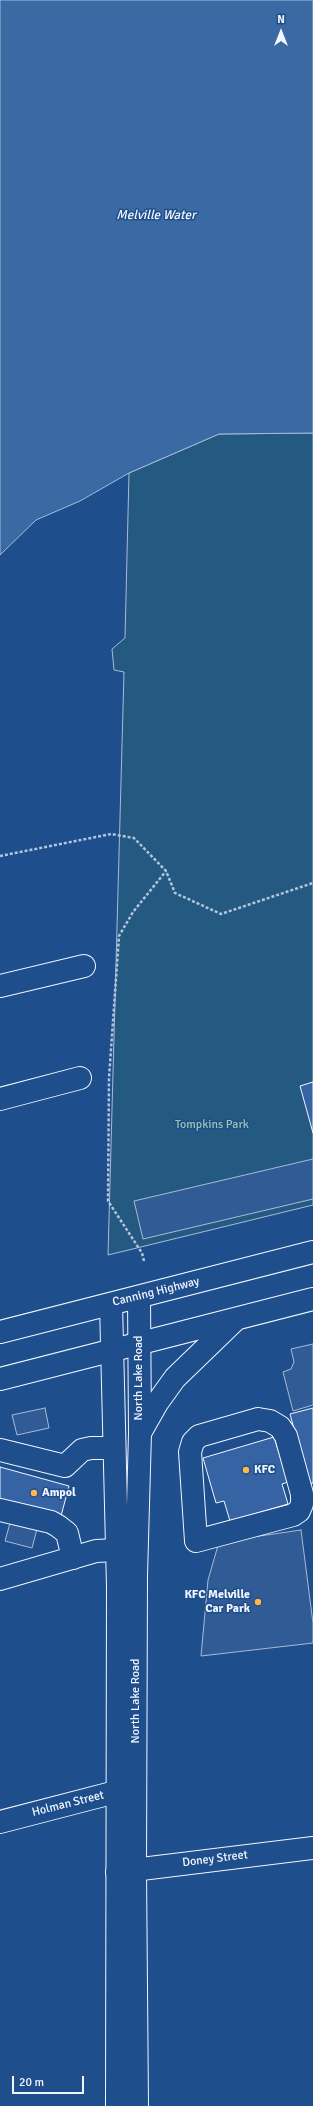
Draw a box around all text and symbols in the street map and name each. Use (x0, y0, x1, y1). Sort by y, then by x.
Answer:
north arrow (261, 12, 301, 52)
text: N (277, 13, 285, 26)
water label: Melville Water (116, 208, 196, 224)
park label: Tompkins Park (175, 1118, 249, 1132)
street label: Canning Highway (111, 1274, 201, 1310)
street label: North Lake Road (132, 1336, 146, 1420)
place label: KFC (254, 1463, 275, 1477)
marker: KFC (241, 1465, 251, 1475)
place label: Ampol (42, 1486, 76, 1500)
marker: Ampol (29, 1488, 39, 1498)
place label: KFC Melville Car Park (184, 1588, 250, 1616)
marker: KFC Melville Car Park (253, 1597, 263, 1607)
street label: North Lake Road (129, 1659, 143, 1743)
street label: Holman Street (30, 1788, 106, 1820)
street label: Doney Street (181, 1848, 249, 1870)
scale bar (14, 2068, 86, 2094)
text: 20 m (19, 2075, 44, 2090)

